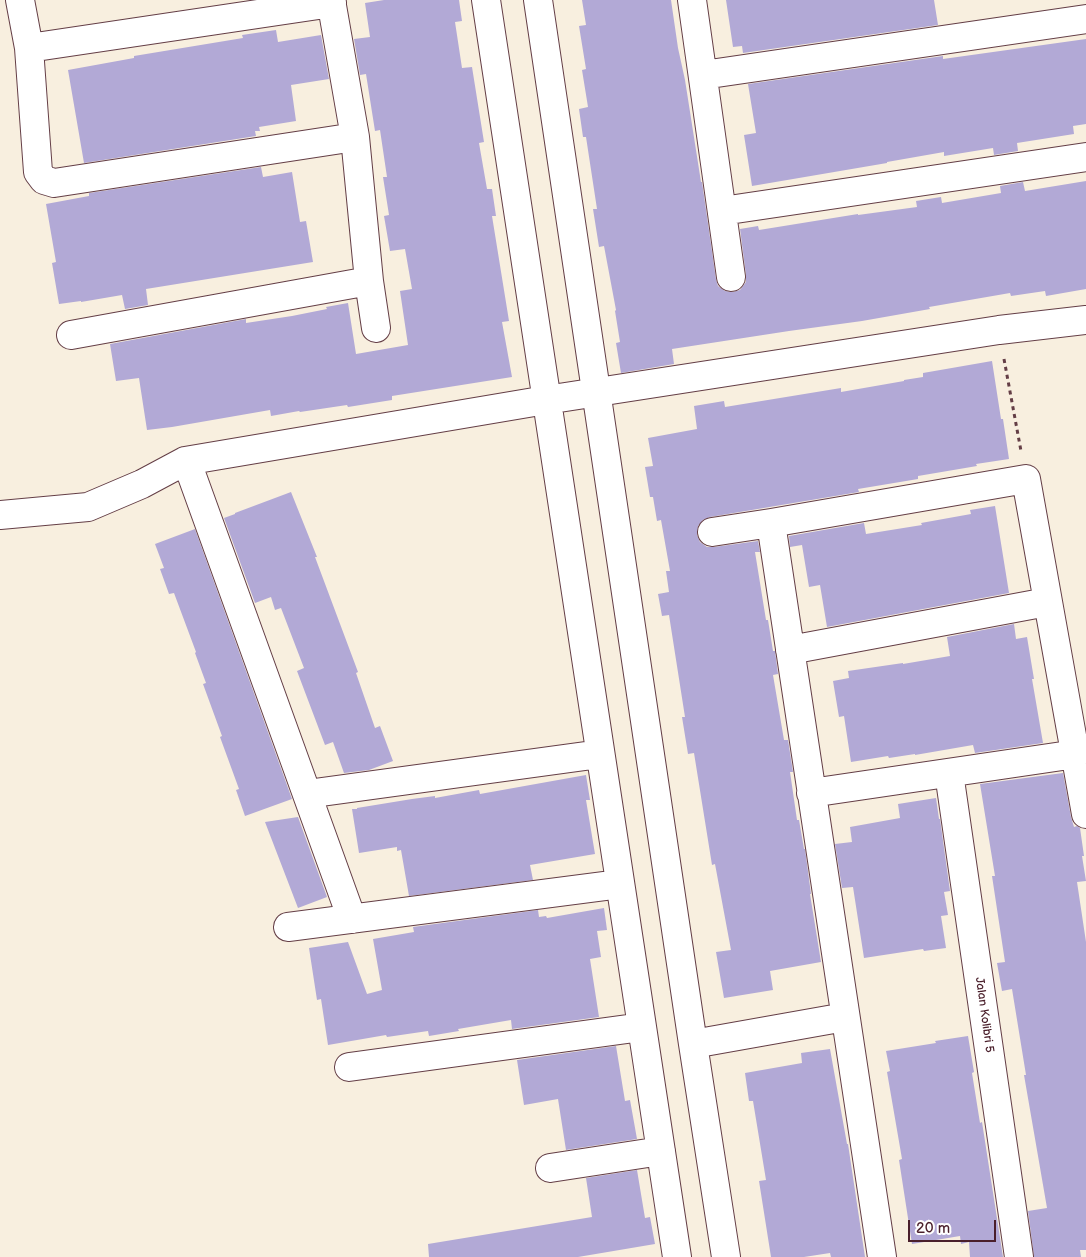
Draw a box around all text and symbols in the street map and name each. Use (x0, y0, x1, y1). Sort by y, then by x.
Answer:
street label: Jalan Kolibri 5 (972, 976, 996, 1054)
scale bar (911, 1210, 998, 1242)
text: 20 m (916, 1219, 950, 1238)

